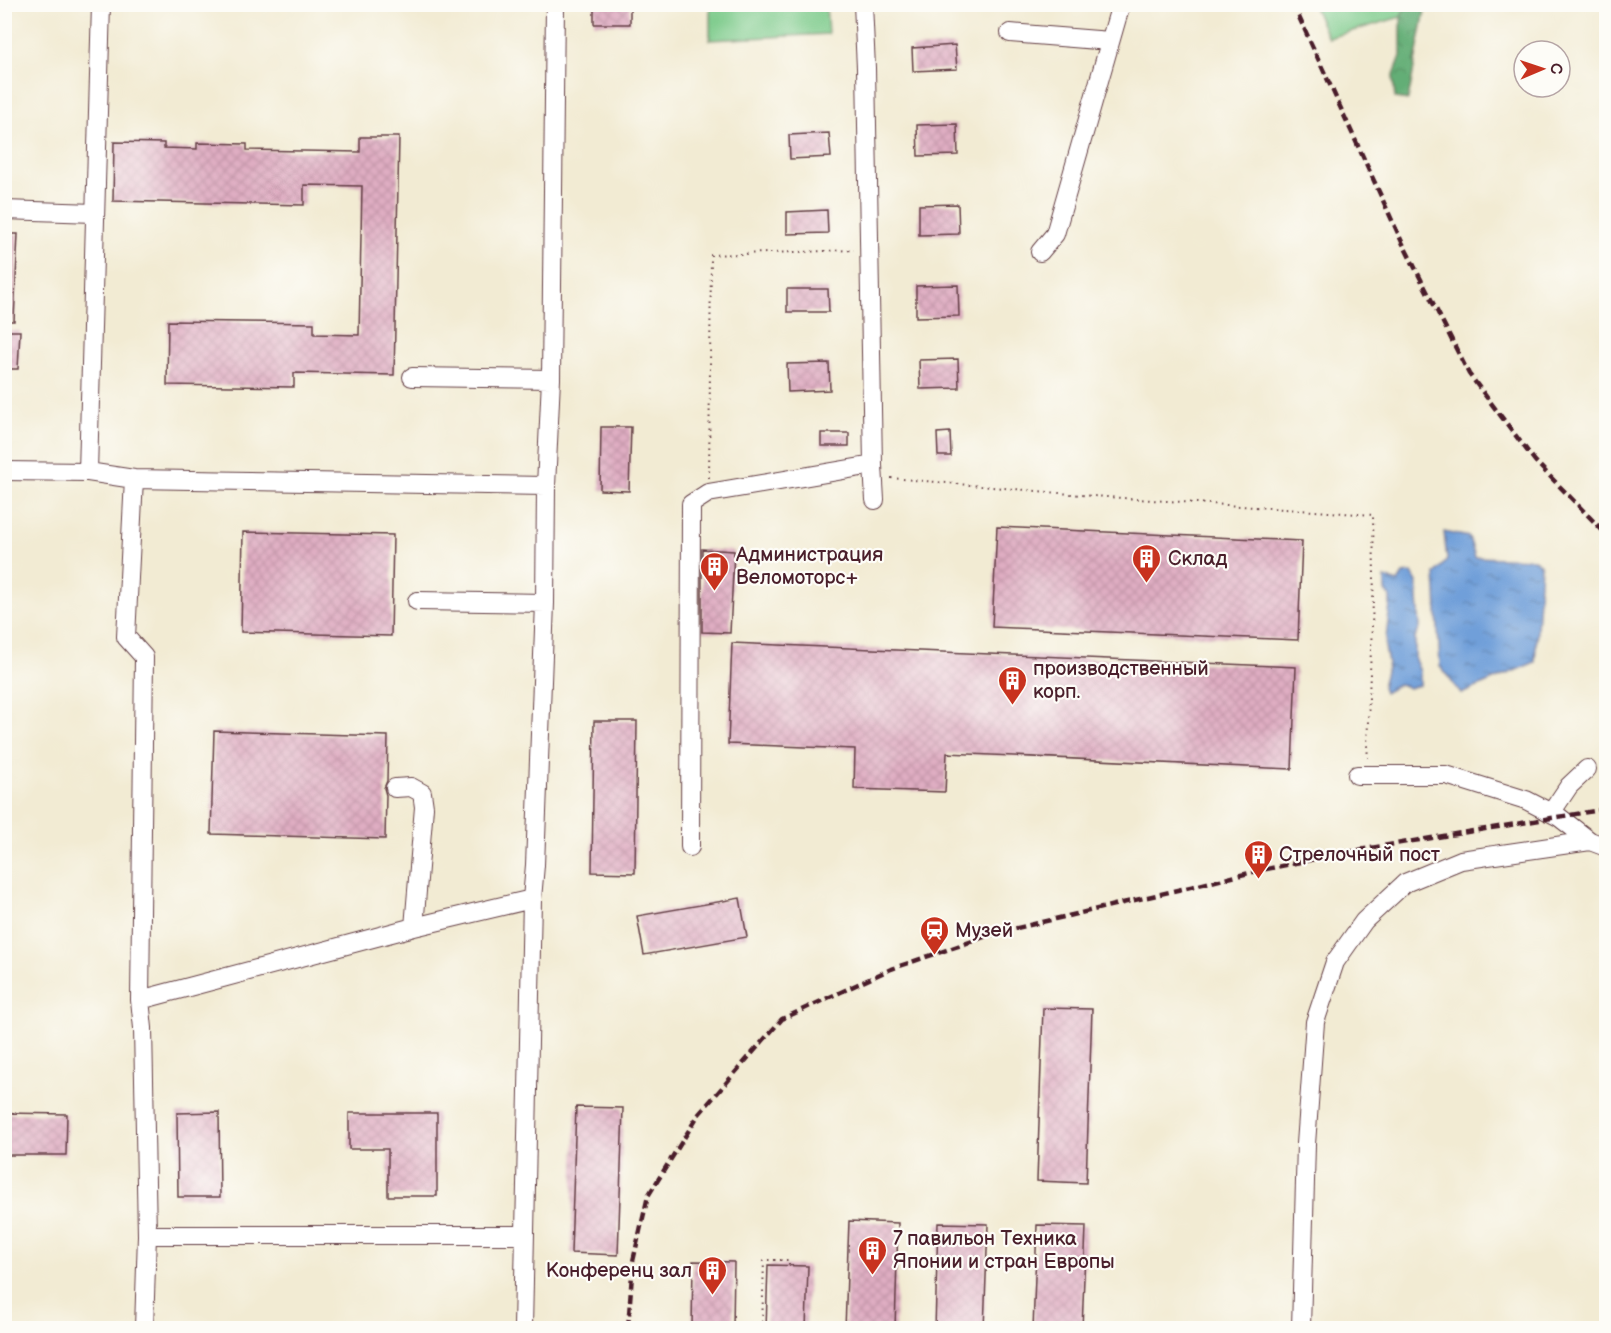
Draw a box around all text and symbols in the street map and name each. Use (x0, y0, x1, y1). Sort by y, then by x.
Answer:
north arrow (1512, 39, 1572, 99)
text: С (1546, 63, 1565, 74)
building icon: Склад (1131, 542, 1163, 584)
place label: Администрация Веломоторс+ (735, 543, 883, 590)
place label: Склад (1168, 547, 1228, 571)
building icon: Администрация Веломоторс+ (699, 550, 731, 592)
place label: производственный корп. (1033, 657, 1209, 704)
building icon: производственный корп. (996, 664, 1028, 706)
building icon: Стрелочный пост (1242, 838, 1274, 880)
place label: Стрелочный пост (1279, 843, 1441, 867)
station icon: Музей (918, 914, 950, 956)
place label: Музей (955, 919, 1013, 943)
place label: 7 павильон Техника Японии и стран Европы (893, 1227, 1115, 1274)
building icon: 7 павильон Техника Японии и стран Европы (856, 1234, 888, 1276)
building icon: Конференц зал (697, 1254, 729, 1296)
place label: Конференц зал (546, 1259, 692, 1283)

